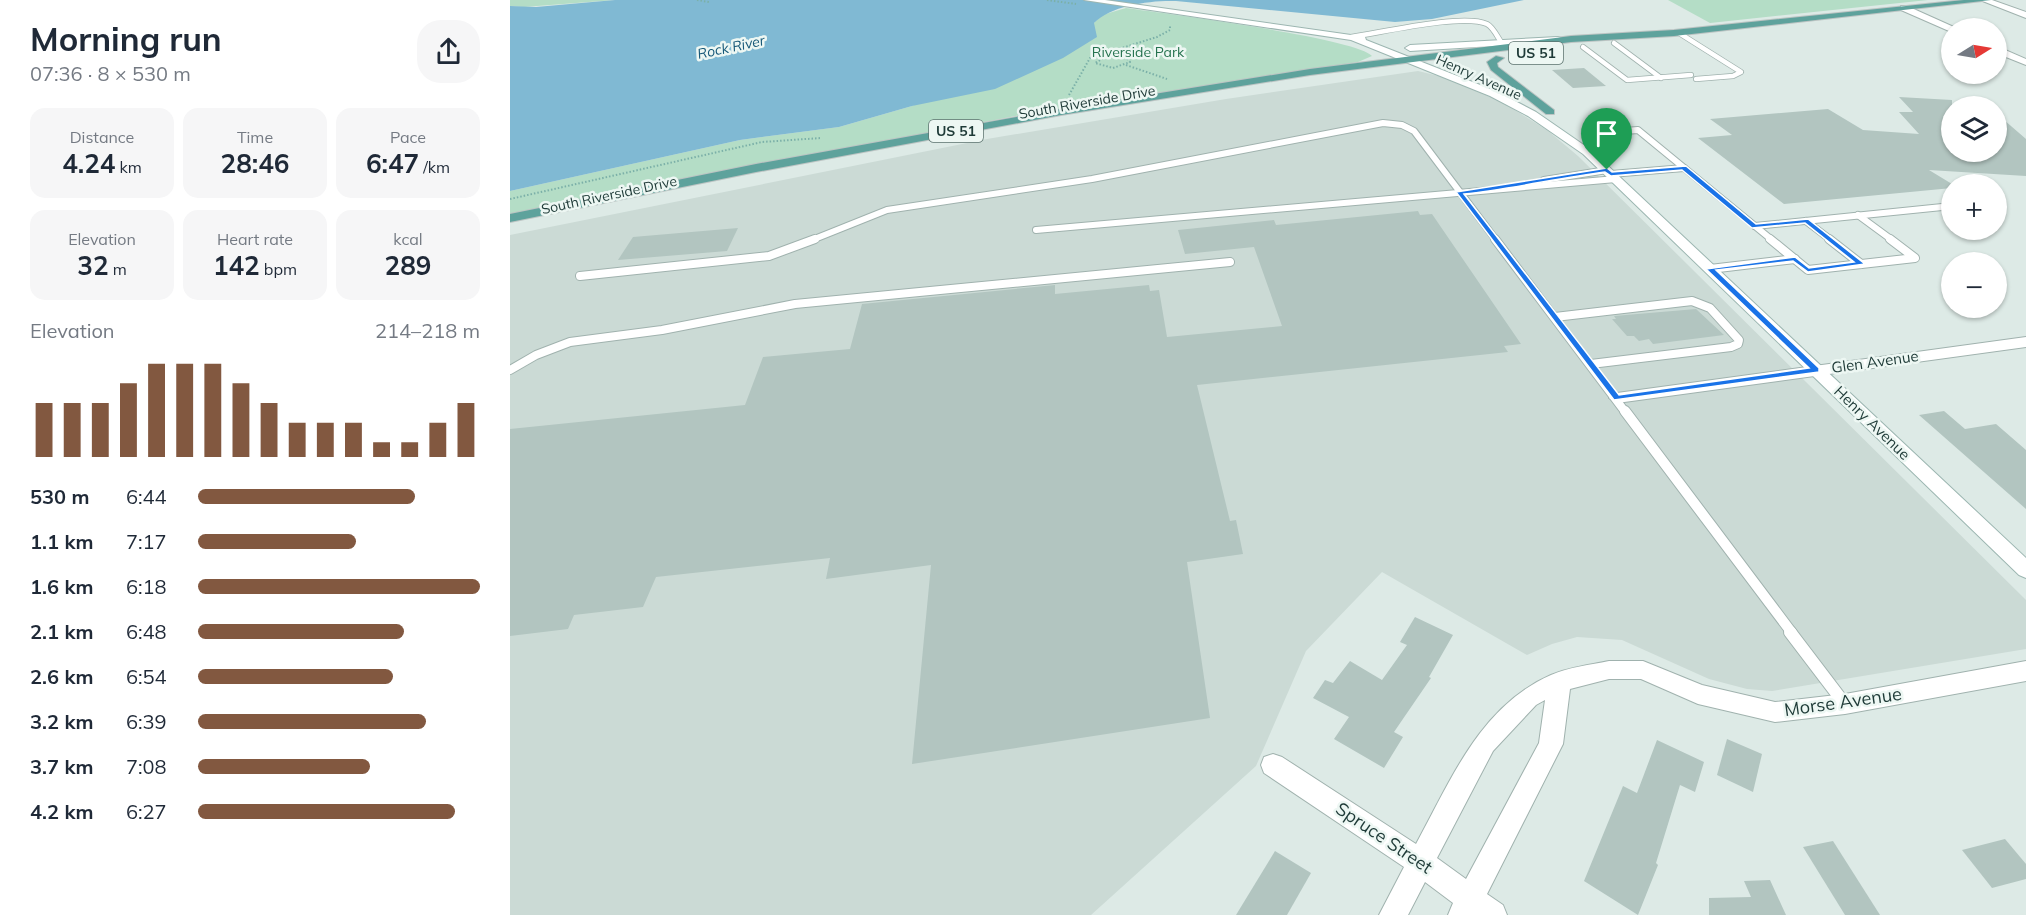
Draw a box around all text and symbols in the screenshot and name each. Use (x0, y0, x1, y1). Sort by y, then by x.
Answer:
text: Morning run (30, 18, 222, 59)
north arrow (1941, 18, 2007, 84)
map controls (1941, 18, 2007, 318)
button: share (417, 20, 480, 83)
water label: Rock River (696, 31, 767, 63)
road number: US 51 (1509, 42, 1563, 64)
park label: Riverside Park (1092, 43, 1185, 61)
street label: Henry Avenue (1433, 50, 1525, 104)
text: 07:36 · 8 × 530 m (30, 61, 191, 86)
street label: South Riverside Drive (1017, 81, 1157, 123)
button: layers (1941, 96, 2007, 162)
pin (1581, 108, 1632, 170)
icon: arrive (1590, 117, 1623, 150)
road number: US 51 (929, 120, 983, 142)
text: Distance (70, 127, 134, 147)
text: Time (237, 127, 273, 147)
text: Pace (390, 127, 426, 147)
text: 4.24 (62, 147, 115, 180)
text: 28:46 (221, 147, 289, 180)
text: 6:47 (366, 147, 419, 180)
text: km (115, 157, 142, 177)
text: /km (419, 157, 450, 177)
street label: South Riverside Drive (539, 172, 679, 218)
button: + (1941, 174, 2007, 240)
text: Elevation (68, 229, 136, 249)
text: Heart rate (217, 229, 293, 249)
text: kcal (393, 229, 423, 249)
text: 32 (77, 249, 108, 282)
text: 142 (213, 249, 260, 282)
text: 289 (385, 249, 431, 282)
button: − (1941, 252, 2007, 318)
text: m (108, 259, 127, 279)
text: bpm (260, 259, 297, 279)
text: Elevation (30, 318, 115, 343)
text: 214–218 m (375, 318, 480, 343)
street label: Glen Avenue (1830, 346, 1920, 377)
street label: Henry Avenue (1830, 382, 1914, 464)
text: 530 m (30, 484, 89, 509)
text: 6:44 (126, 484, 167, 509)
text: 1.1 km (30, 529, 93, 554)
text: 7:17 (126, 529, 167, 554)
text: 1.6 km (30, 574, 93, 599)
text: 6:18 (126, 574, 167, 599)
text: 2.1 km (30, 619, 93, 644)
text: 6:48 (126, 619, 167, 644)
text: 2.6 km (30, 664, 93, 689)
text: 6:54 (126, 664, 167, 689)
street label: Morse Avenue (1783, 682, 1903, 721)
text: 3.2 km (30, 709, 93, 734)
text: 6:39 (126, 709, 167, 734)
text: 3.7 km (30, 754, 93, 779)
text: 7:08 (126, 754, 167, 779)
street label: Spruce Street (1331, 797, 1437, 878)
text: 4.2 km (30, 799, 93, 824)
text: 6:27 (126, 799, 167, 824)

